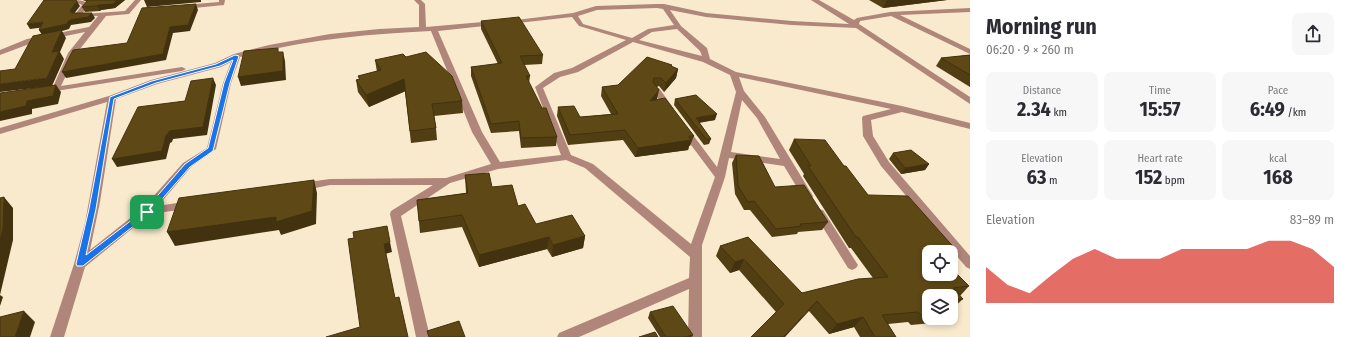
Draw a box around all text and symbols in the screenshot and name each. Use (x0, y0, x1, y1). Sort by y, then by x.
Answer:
text: Morning run (986, 13, 1097, 40)
button: share (1292, 13, 1334, 55)
text: 06:20 · 9 × 260 m (986, 42, 1074, 57)
text: Distance (1023, 84, 1061, 97)
text: Time (1149, 84, 1171, 97)
text: Pace (1268, 84, 1288, 97)
text: 2.34 (1017, 97, 1051, 121)
text: 15:57 (1140, 97, 1180, 121)
text: 6:49 (1250, 97, 1285, 121)
text: km (1051, 106, 1067, 119)
text: /km (1285, 106, 1306, 119)
text: Elevation (1021, 152, 1063, 165)
text: Heart rate (1137, 152, 1183, 165)
text: kcal (1269, 152, 1287, 165)
text: 63 (1027, 165, 1046, 189)
text: 152 (1135, 165, 1162, 189)
text: 168 (1263, 165, 1293, 189)
text: m (1046, 174, 1057, 187)
text: bpm (1162, 174, 1185, 187)
pin (130, 195, 164, 229)
icon: arrive (136, 201, 158, 223)
text: Elevation (986, 212, 1035, 227)
text: 83–89 m (1290, 212, 1334, 227)
map controls (922, 245, 958, 325)
button: locate (922, 245, 958, 281)
button: layers (922, 289, 958, 325)

